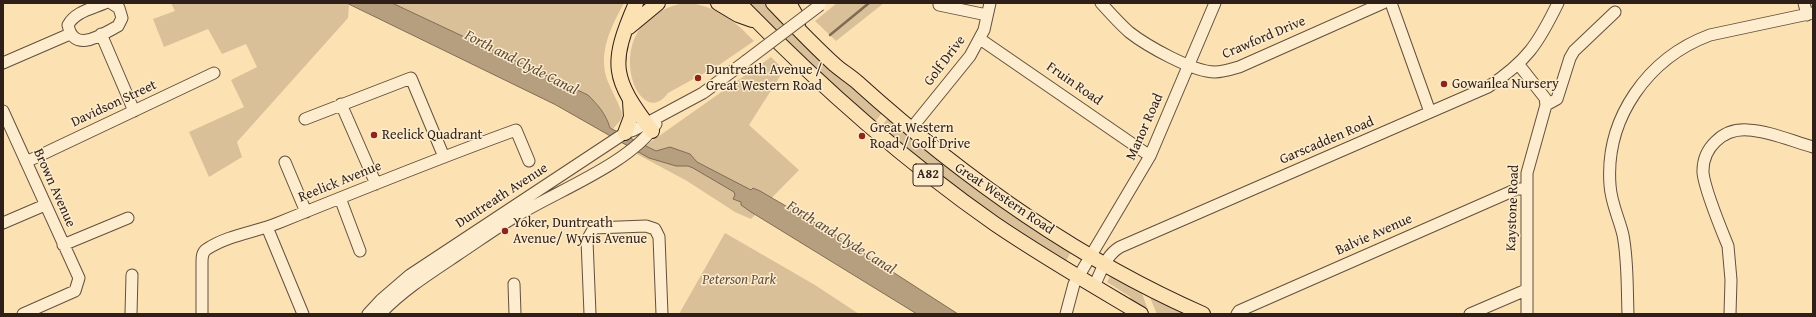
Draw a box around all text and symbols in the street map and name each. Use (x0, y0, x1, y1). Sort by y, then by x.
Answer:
street label: Crawford Drive (1220, 13, 1308, 63)
water label: Forth and Clyde Canal (461, 27, 581, 99)
street label: Golf Drive (921, 33, 969, 89)
street label: Fruin Road (1043, 59, 1105, 109)
place label: Duntreath Avenue / Great Western Road (706, 62, 822, 94)
marker: Duntreath Avenue / Great Western Road (693, 73, 703, 83)
place label: Gowanlea Nursery (1452, 76, 1559, 92)
street label: Davidson Street (69, 77, 159, 131)
marker: Gowanlea Nursery (1439, 79, 1449, 89)
street label: Manor Road (1123, 91, 1167, 163)
street label: Garscadden Road (1277, 114, 1377, 168)
place label: Great Western Road / Golf Drive (870, 120, 970, 152)
place label: Reelick Quadrant (382, 127, 482, 143)
marker: Reelick Quadrant (369, 130, 379, 140)
marker: Great Western Road / Golf Drive (857, 131, 867, 141)
street label: Brown Avenue (29, 146, 79, 230)
street label: Reelick Avenue (296, 158, 384, 206)
street label: Duntreath Avenue (453, 160, 551, 232)
street label: Great Western Road (951, 160, 1057, 238)
road number: A82 (913, 164, 943, 186)
street label: Kaystone Road (1503, 165, 1523, 251)
water label: Forth and Clyde Canal (783, 197, 899, 279)
street label: Balvie Avenue (1333, 211, 1415, 259)
place label: Yoker, Duntreath Avenue/ Wyvis Avenue (513, 215, 647, 248)
marker: Yoker, Duntreath Avenue/ Wyvis Avenue (500, 226, 510, 236)
park label: Peterson Park (702, 272, 776, 288)

